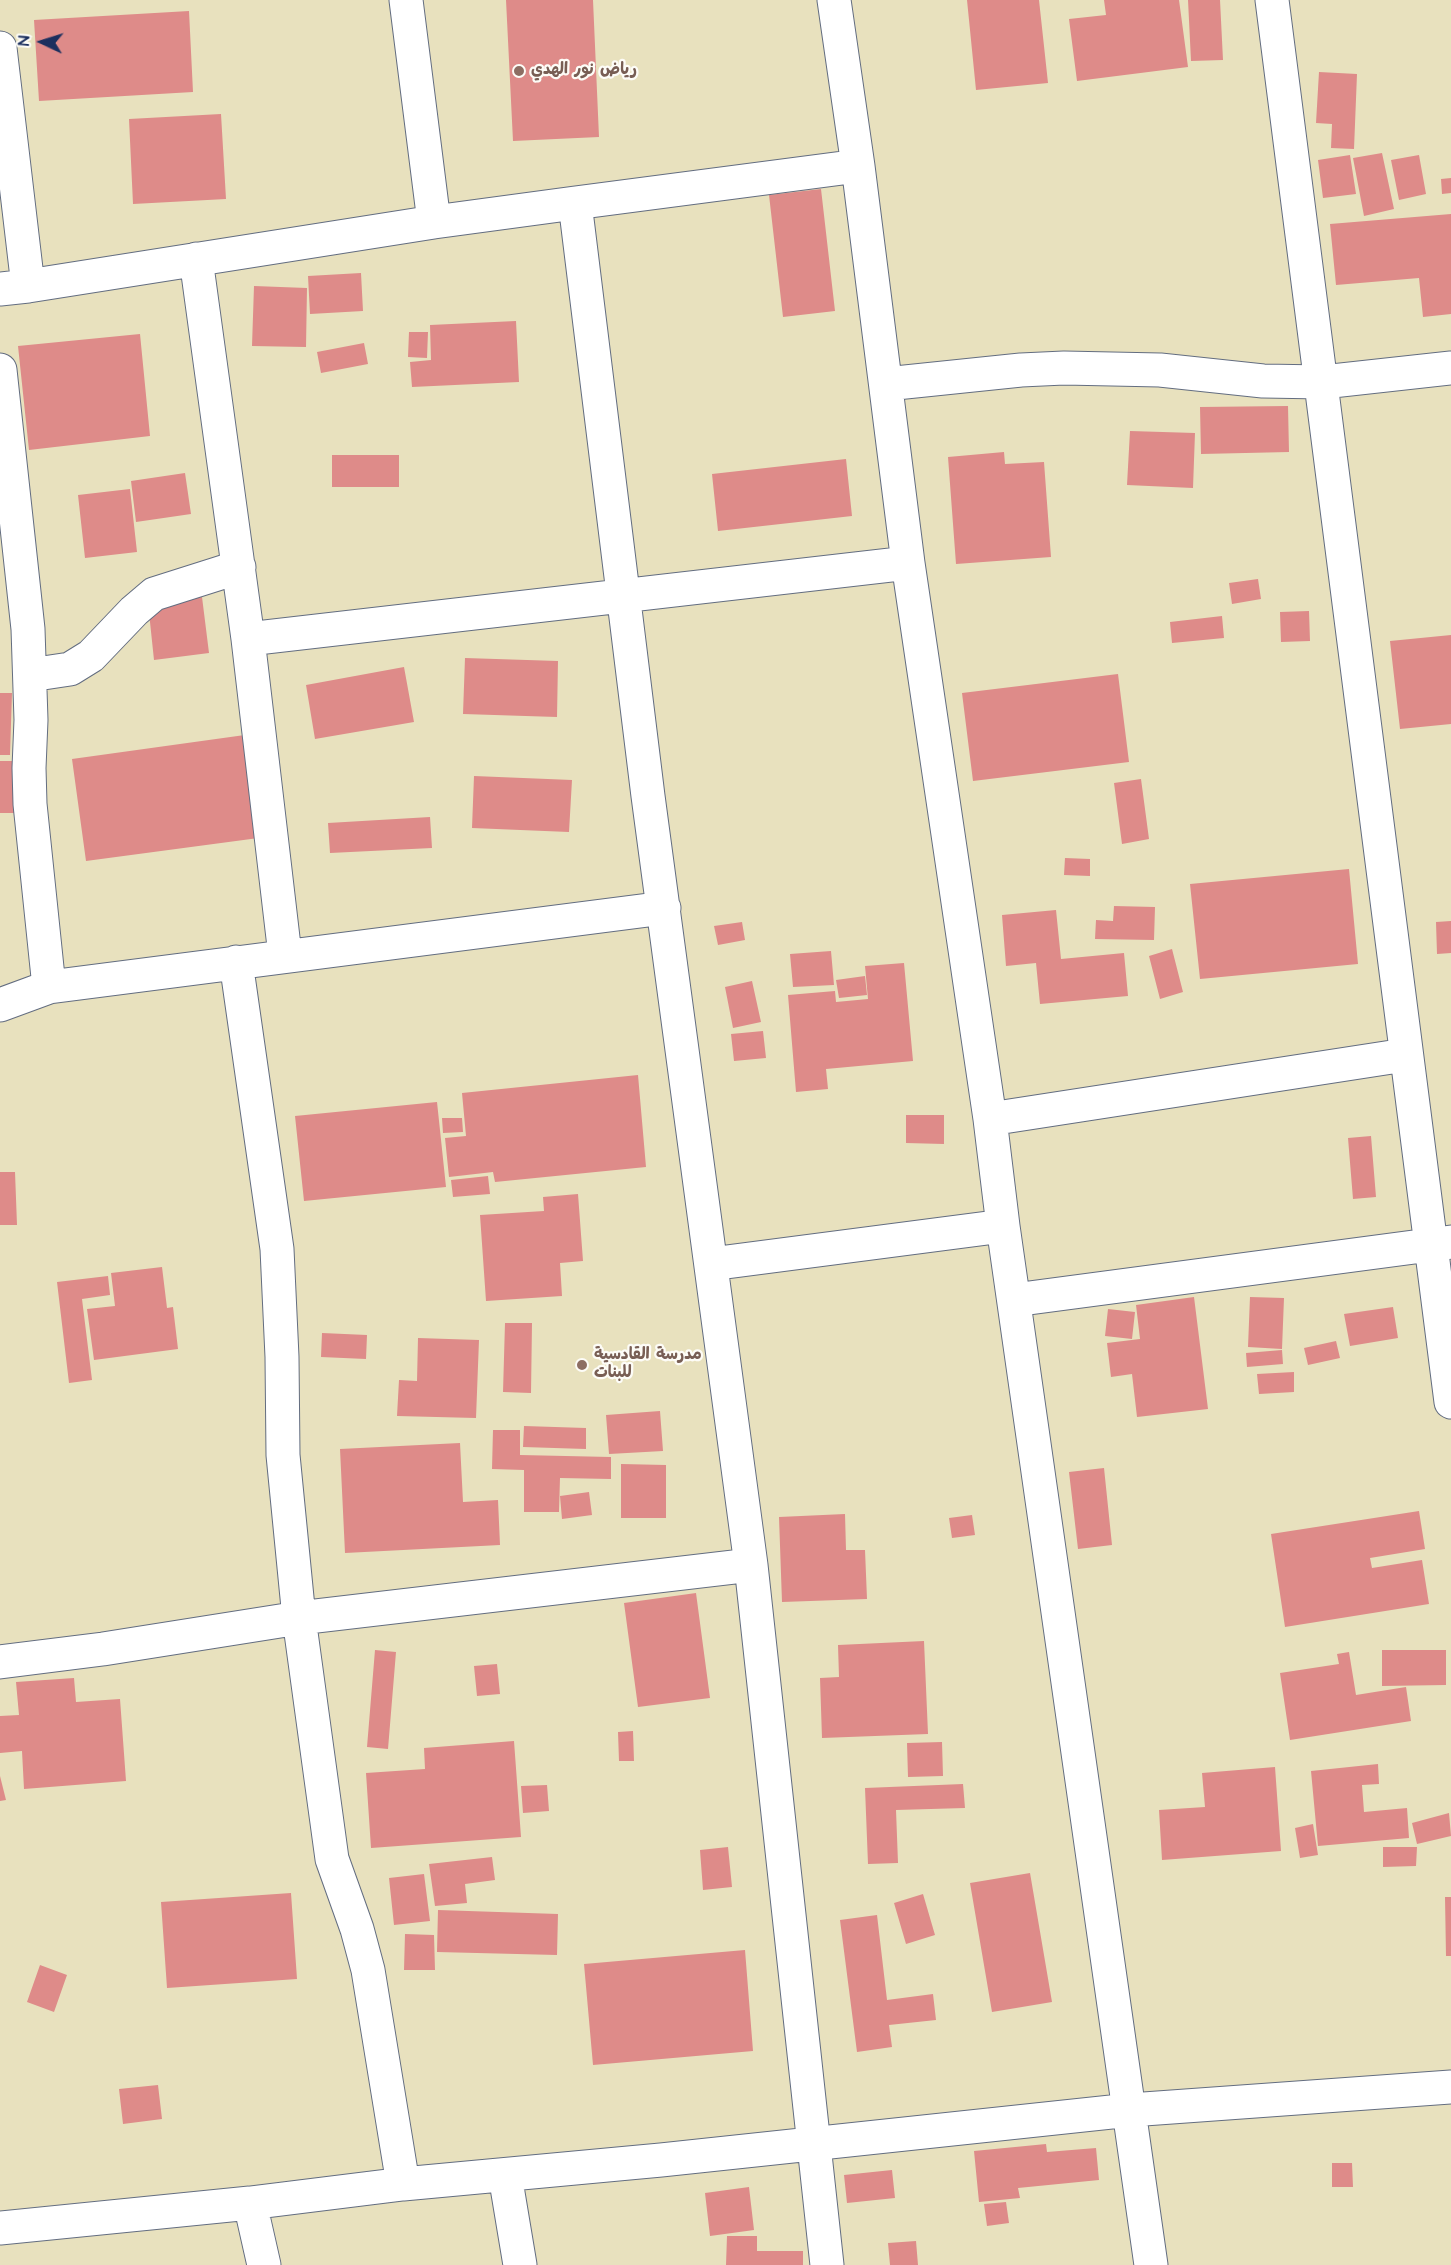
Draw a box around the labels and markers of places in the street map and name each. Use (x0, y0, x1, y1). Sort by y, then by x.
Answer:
place label: رياض نور الهدي (531, 61, 637, 81)
marker: رياض نور الهدي (512, 64, 526, 78)
place label: مدرسة القادسية للبنات (594, 1346, 702, 1384)
marker: مدرسة القادسية للبنات (575, 1358, 589, 1372)

